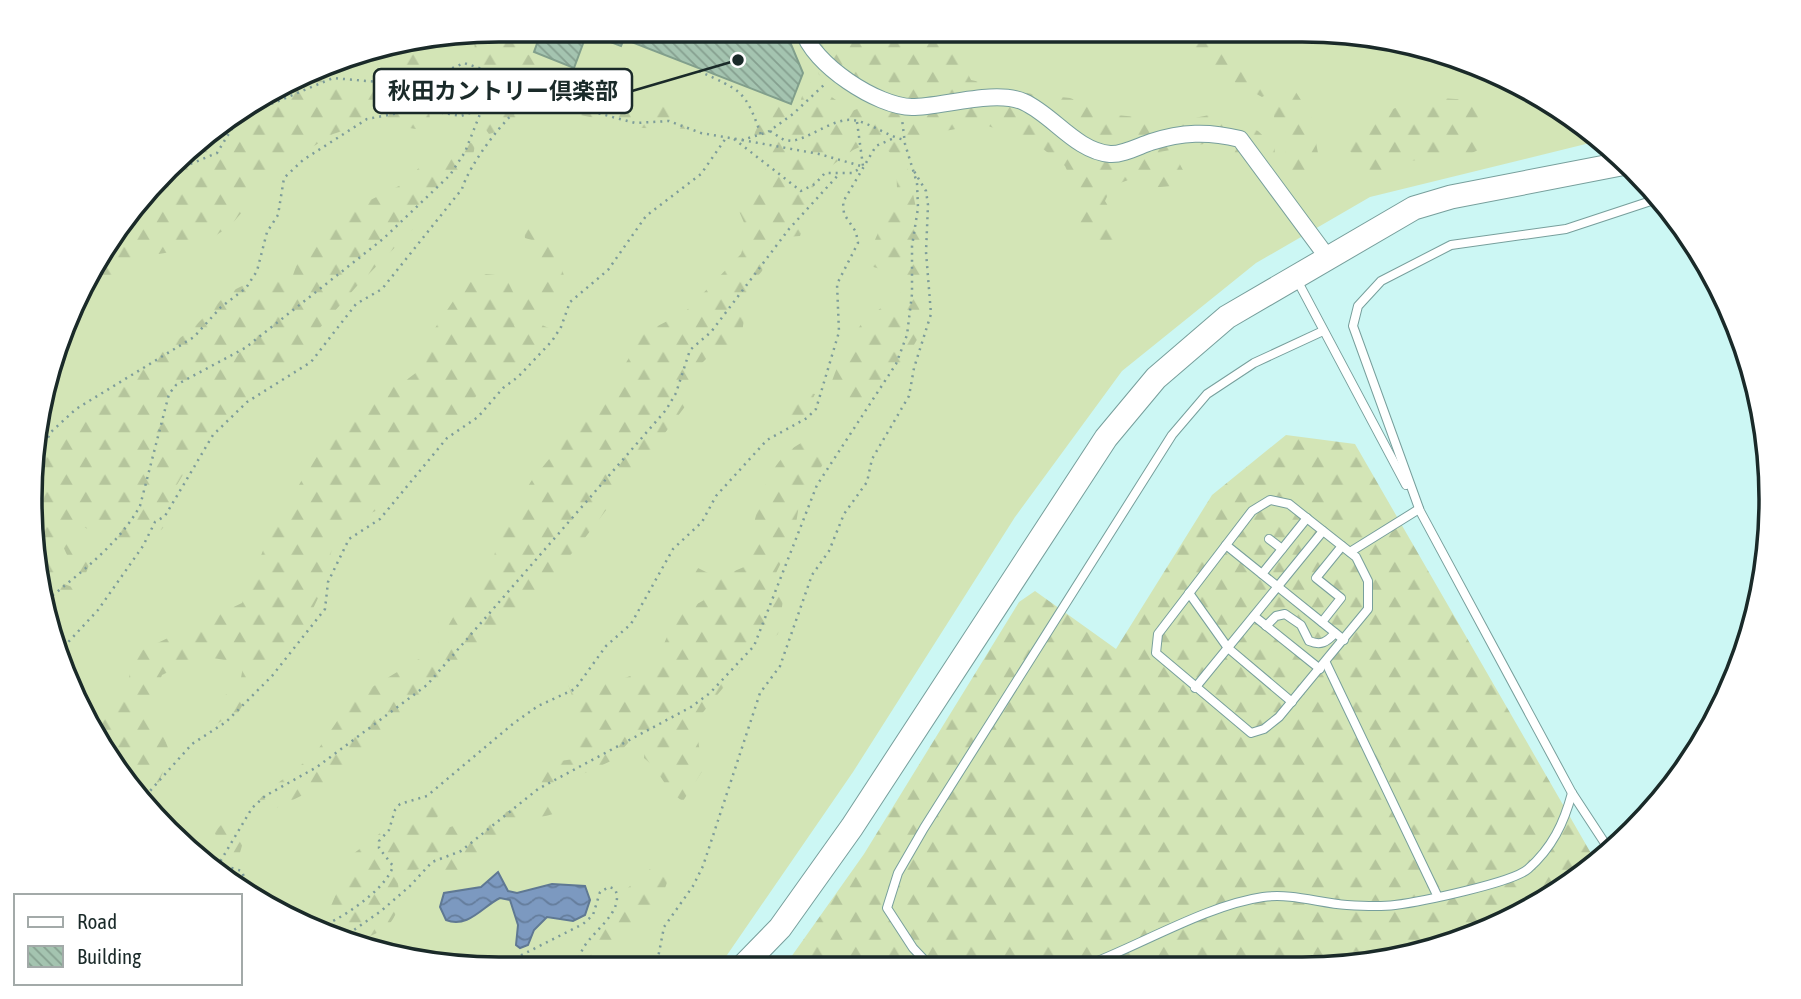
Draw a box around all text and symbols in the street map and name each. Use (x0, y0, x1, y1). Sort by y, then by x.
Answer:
callout: 秋田カントリー倶楽部 (374, 69, 632, 113)
text: 秋田カントリー倶楽部 (388, 78, 618, 104)
legend (14, 894, 242, 985)
text: Road (77, 909, 117, 933)
text: Building (77, 944, 141, 968)

